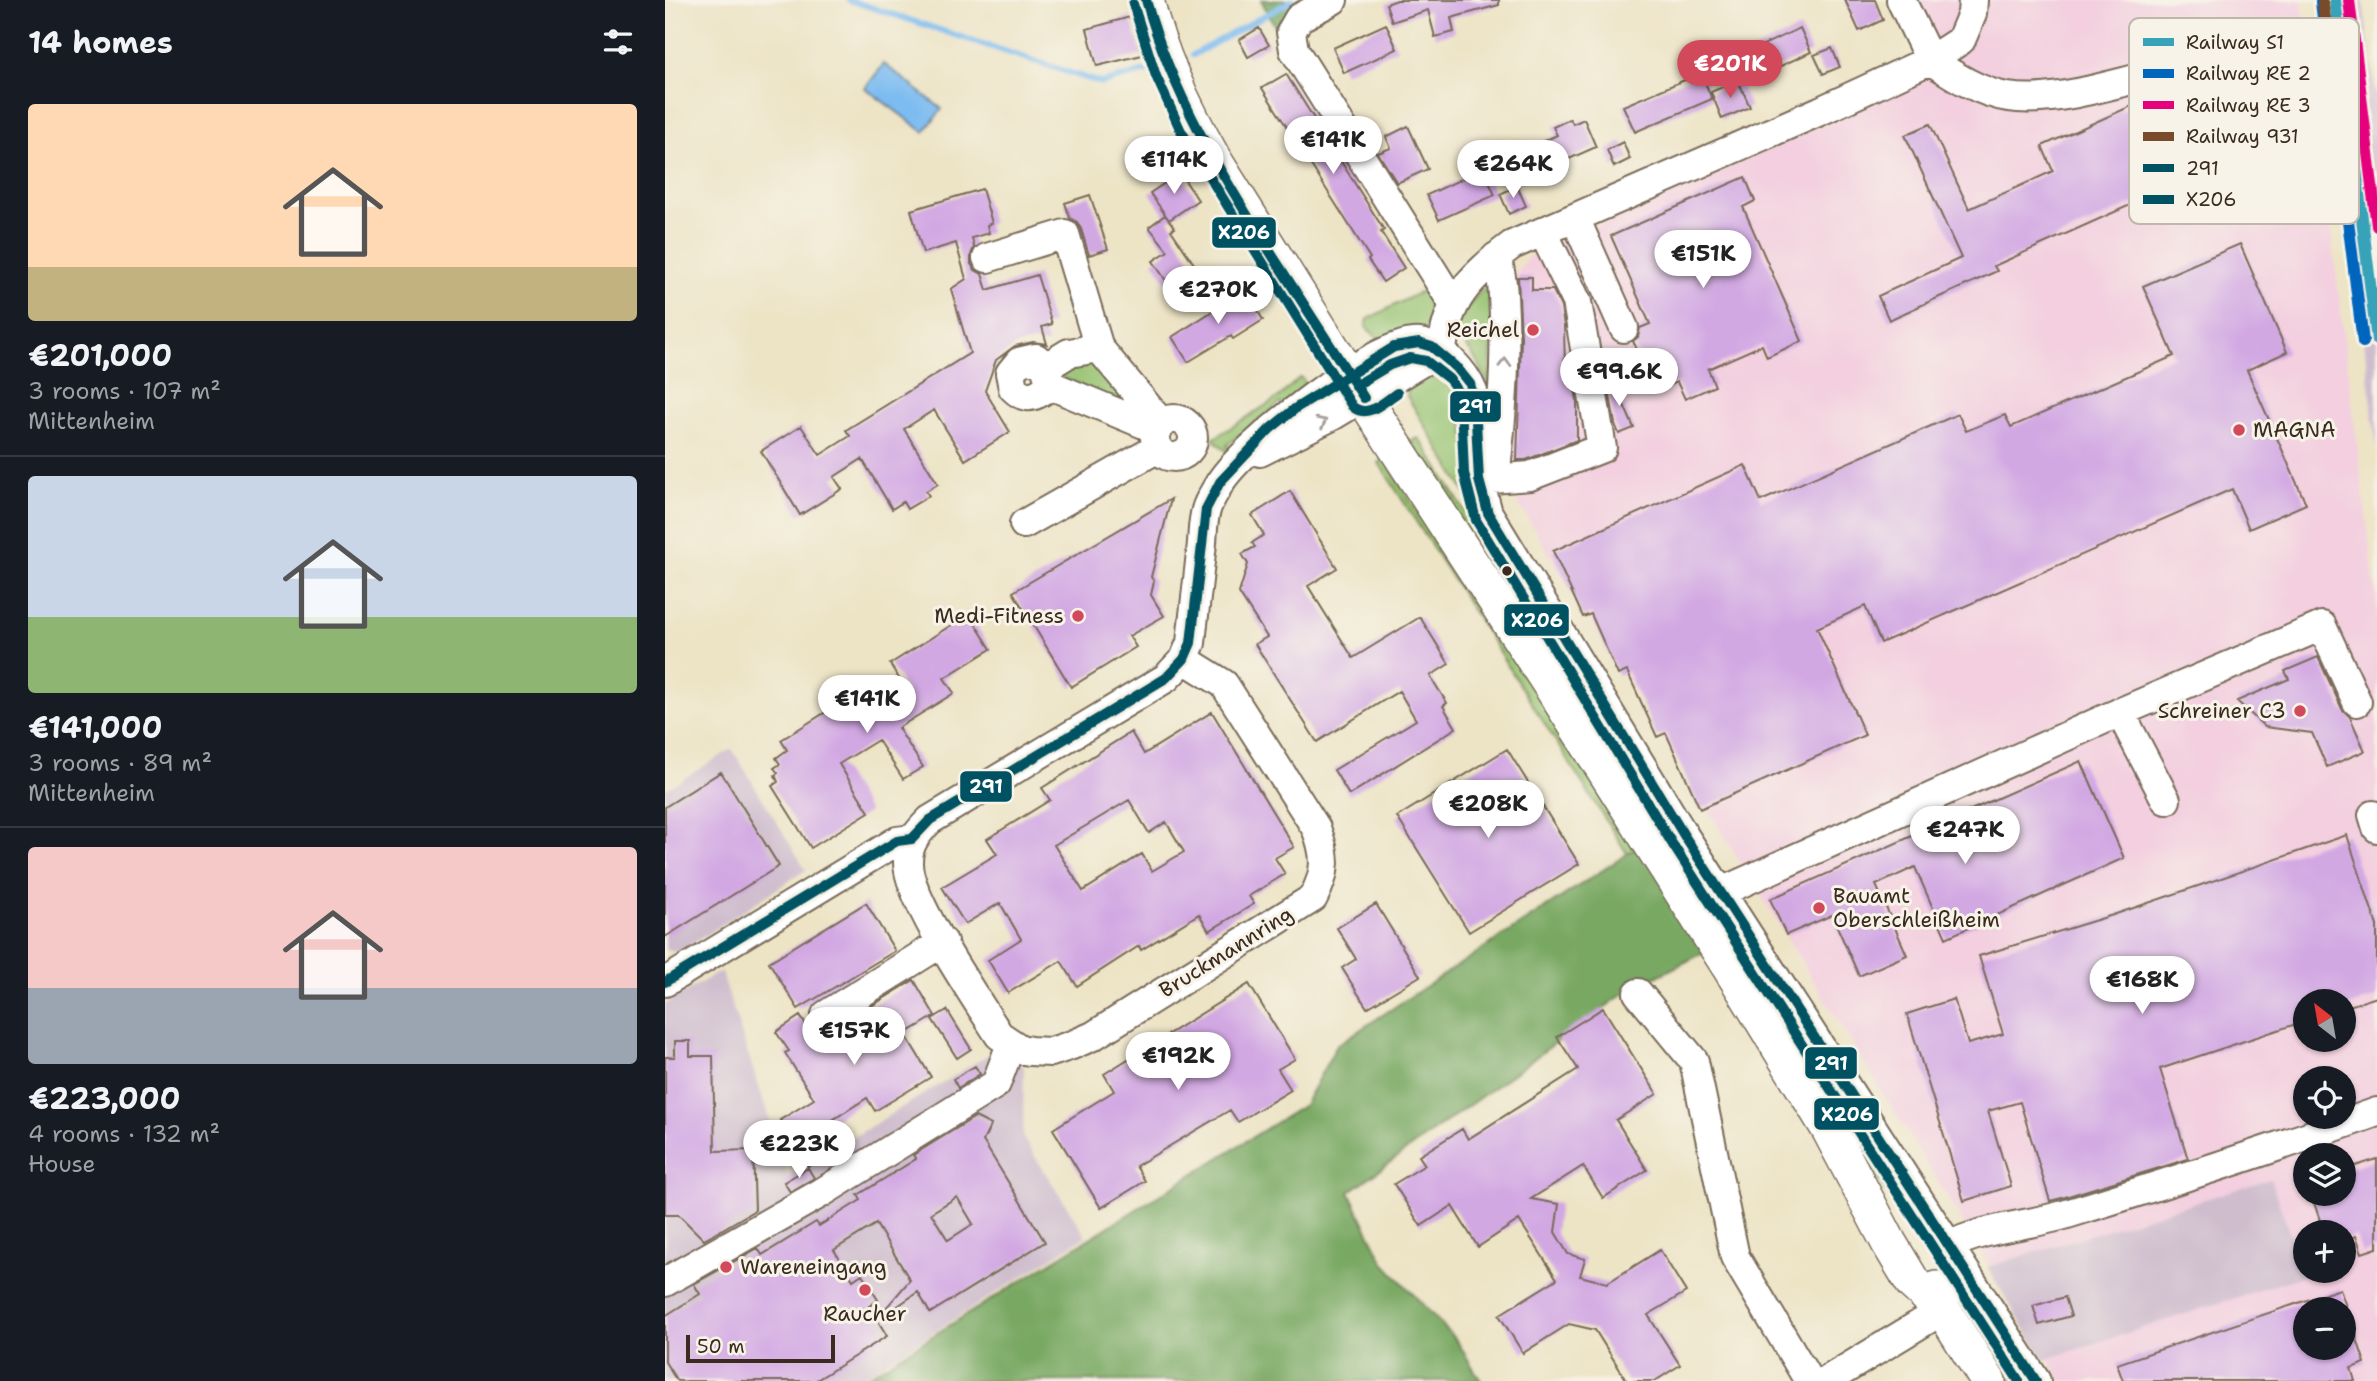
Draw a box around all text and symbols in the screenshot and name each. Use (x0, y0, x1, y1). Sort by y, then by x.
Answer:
legend (2129, 18, 2359, 224)
text: 14 homes (28, 22, 173, 63)
icon: filters (599, 23, 637, 61)
text: Railway S1 (2186, 30, 2284, 55)
pin: €201K (1681, 41, 1779, 100)
text: €201K (1693, 48, 1767, 78)
text: Railway RE 2 (2186, 61, 2311, 86)
text: Railway RE 3 (2186, 93, 2311, 118)
pin: €141K (1284, 116, 1382, 176)
text: €141K (1300, 124, 1366, 154)
text: Railway 931 (2186, 124, 2299, 149)
pin: €114K (1125, 136, 1223, 196)
pin: €264K (1464, 140, 1562, 200)
text: €114K (1141, 144, 1207, 174)
text: €264K (1473, 148, 1553, 178)
icon: home (270, 149, 396, 275)
text: 291 (2186, 156, 2219, 181)
text: X206 (2186, 187, 2237, 212)
line badge: X206 (1211, 216, 1277, 249)
text: X206 (1218, 220, 1270, 245)
pin: €151K (1654, 230, 1752, 290)
text: €151K (1670, 238, 1736, 268)
pin: €270K (1169, 266, 1267, 326)
text: €270K (1179, 274, 1257, 304)
place label: Reichel (1447, 316, 1520, 344)
marker: Reichel (1525, 322, 1541, 338)
text: €201,000 (28, 335, 172, 376)
pin: €99.6K (1562, 348, 1676, 408)
text: €99.6K (1576, 356, 1662, 386)
one-way arrow (1498, 357, 1513, 368)
text: 3 rooms · 107 m² (28, 376, 221, 406)
line badge: 291 (1449, 390, 1502, 423)
text: 291 (1458, 394, 1492, 419)
text: Mittenheim (28, 406, 155, 436)
one-way arrow (1315, 416, 1327, 430)
place label: MAGNA (2253, 416, 2335, 444)
marker: MAGNA (2231, 422, 2247, 438)
icon: home (270, 521, 396, 647)
unlabelled marker (1500, 564, 1514, 578)
place label: Medi-Fitness (934, 602, 1064, 630)
line badge: X206 (1503, 603, 1570, 637)
marker: Medi-Fitness (1070, 608, 1086, 624)
text: X206 (1511, 608, 1563, 633)
pin: €141K (818, 676, 916, 735)
text: €141K (834, 683, 900, 713)
place label: Schreiner C3 (2158, 697, 2286, 725)
marker: Schreiner C3 (2292, 703, 2308, 719)
text: €141,000 (28, 707, 163, 748)
text: 3 rooms · 89 m² (28, 748, 212, 778)
line badge: 291 (959, 770, 1013, 803)
text: 291 (969, 774, 1003, 799)
text: Mittenheim (28, 778, 155, 808)
pin: €208K (1439, 780, 1537, 840)
text: €208K (1448, 788, 1528, 818)
pin: €247K (1916, 806, 2014, 866)
text: €247K (1926, 814, 2004, 844)
place label: Bauamt Oberschleißheim (1833, 882, 2000, 934)
icon: home (270, 892, 396, 1018)
street label: Bruckmannring (1154, 900, 1298, 1004)
marker: Bauamt Oberschleißheim (1811, 900, 1827, 916)
pin: €168K (2093, 956, 2191, 1016)
text: €168K (2106, 964, 2178, 994)
north arrow (2293, 989, 2355, 1052)
map controls (2293, 989, 2356, 1360)
pin: €157K (805, 1007, 903, 1067)
text: €157K (818, 1015, 890, 1045)
pin: €192K (1129, 1032, 1227, 1092)
text: €192K (1142, 1040, 1214, 1070)
line badge: 291 (1804, 1046, 1858, 1080)
text: 291 (1814, 1051, 1848, 1076)
button: locate (2293, 1066, 2356, 1129)
text: €223,000 (28, 1078, 181, 1119)
line badge: X206 (1813, 1097, 1880, 1131)
text: X206 (1821, 1102, 1873, 1127)
text: 4 rooms · 132 m² (28, 1119, 220, 1149)
pin: €223K (750, 1120, 848, 1180)
text: €223K (759, 1128, 839, 1158)
button: layers (2293, 1143, 2356, 1206)
text: House (28, 1149, 96, 1179)
button: + (2293, 1220, 2356, 1283)
place label: Wareneingang (740, 1253, 887, 1281)
marker: Wareneingang (718, 1259, 734, 1275)
marker: Raucher (857, 1282, 873, 1298)
button: − (2293, 1297, 2356, 1360)
place label: Raucher (823, 1300, 907, 1328)
scale bar (686, 1332, 835, 1364)
text: 50 m (697, 1334, 745, 1359)

